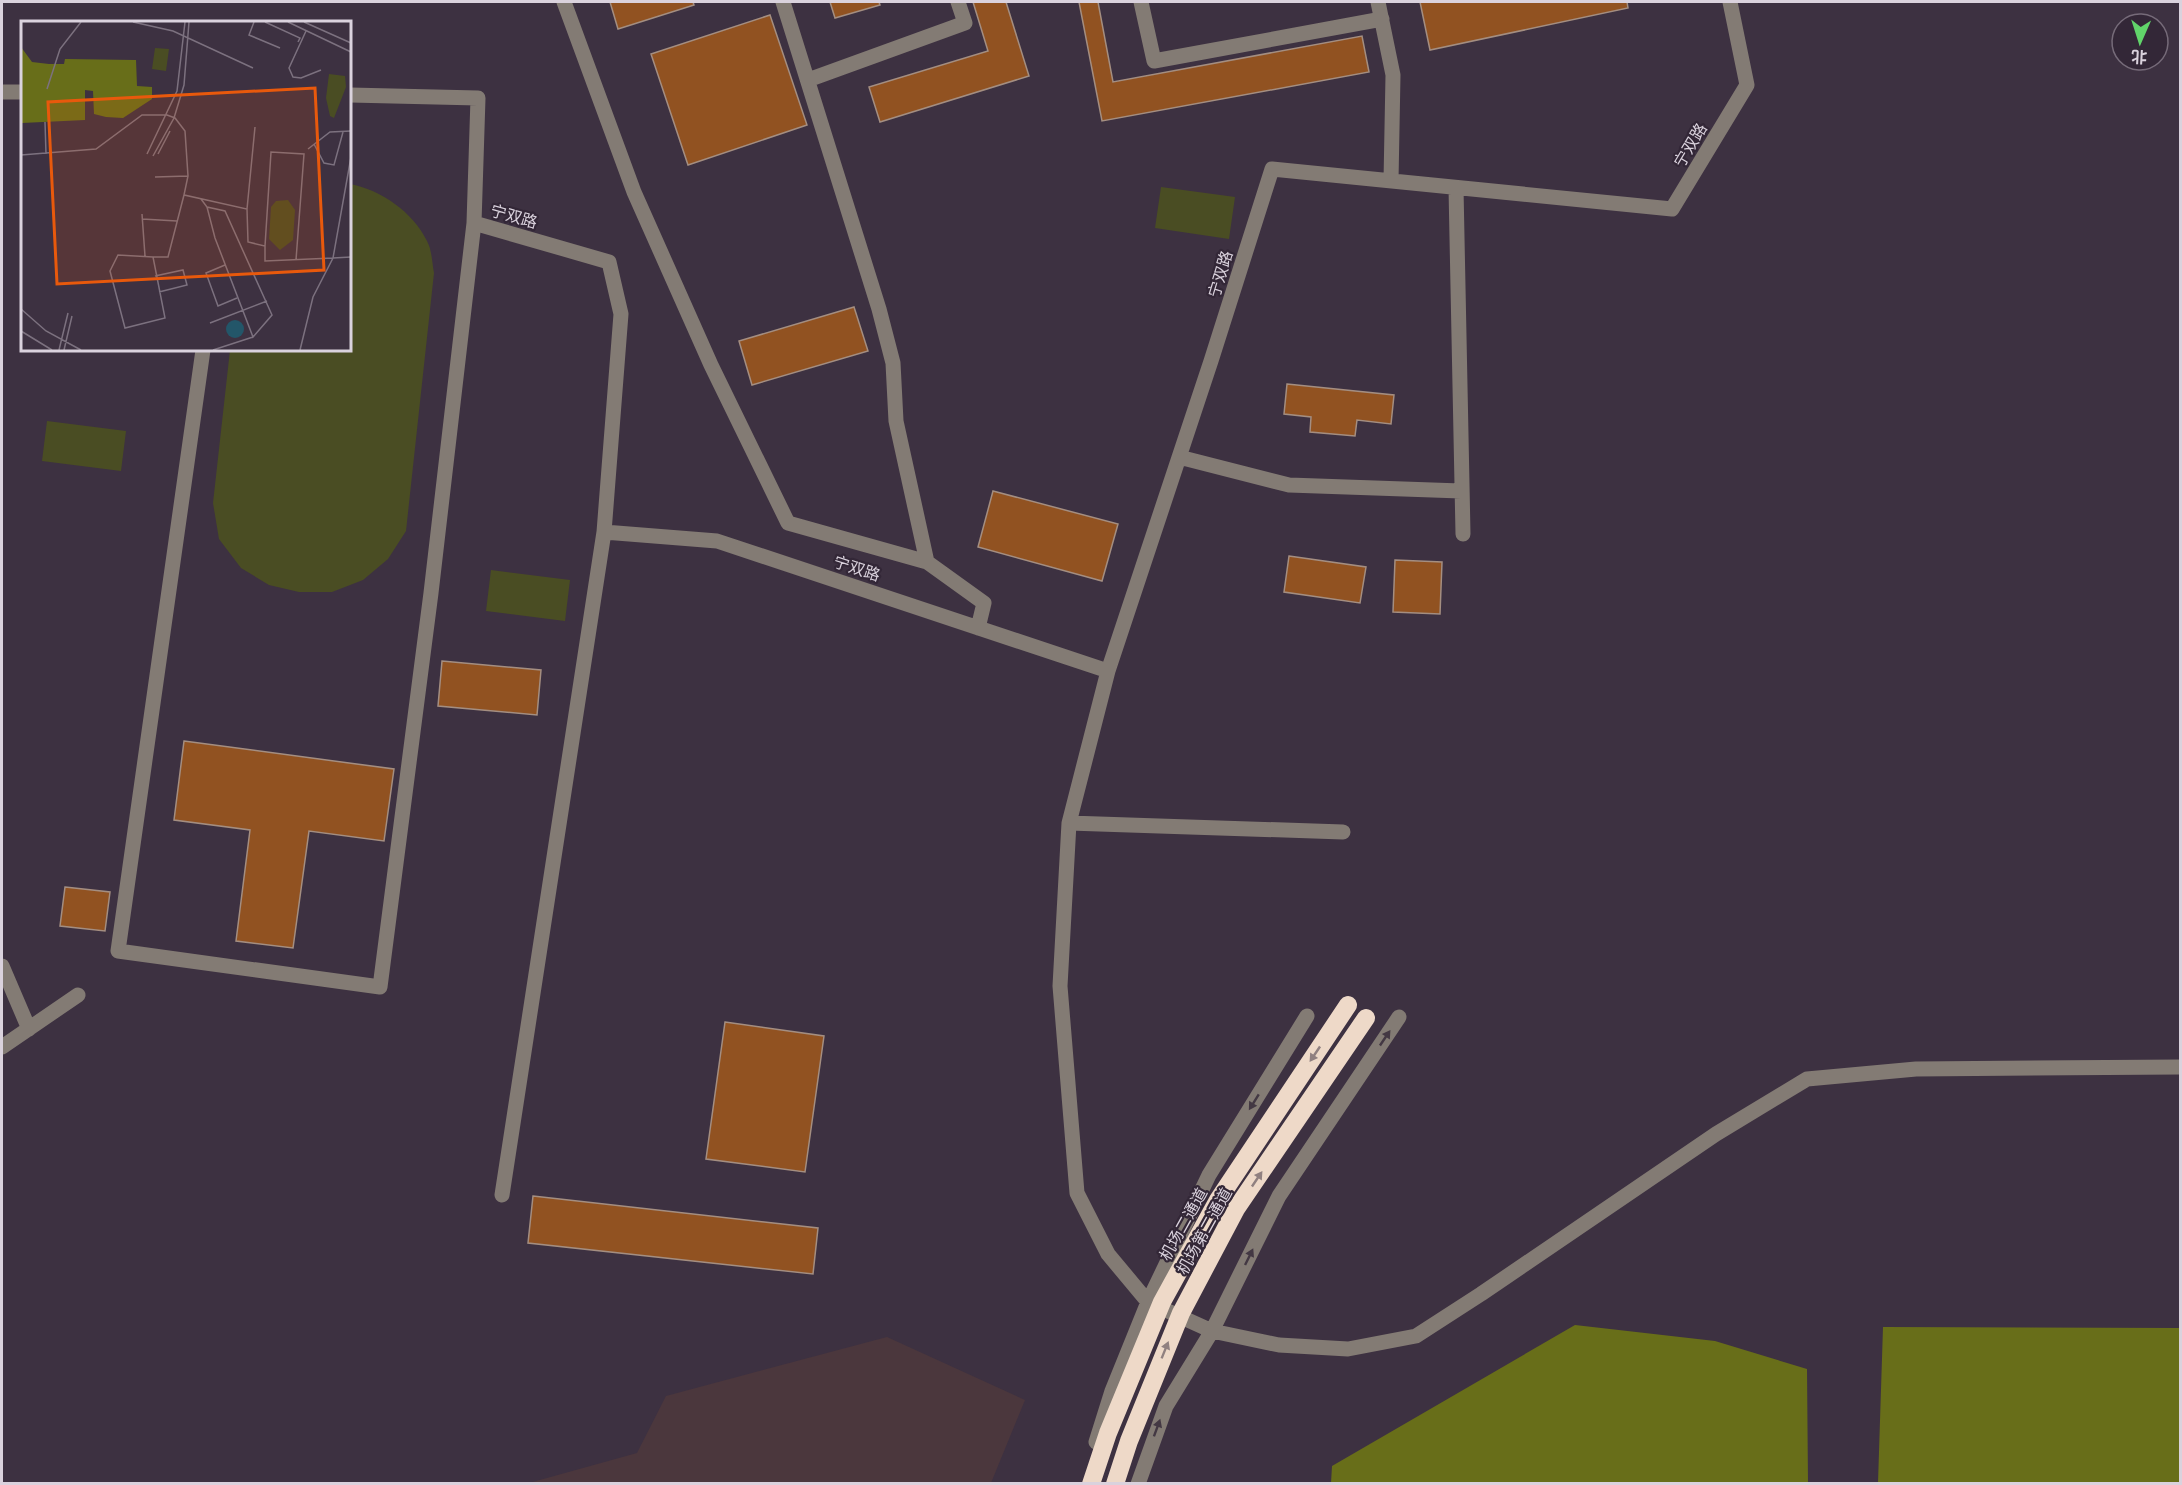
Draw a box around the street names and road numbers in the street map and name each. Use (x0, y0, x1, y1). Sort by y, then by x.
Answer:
street label: 宁双路 (1669, 119, 1711, 171)
street label: 宁双路 (488, 200, 540, 232)
street label: 宁双路 (1203, 248, 1237, 300)
street label: 宁双路 (831, 551, 883, 585)
street label: 机场二通道 (1155, 1184, 1211, 1264)
street label: 机场第二通道 (1172, 1184, 1236, 1278)

